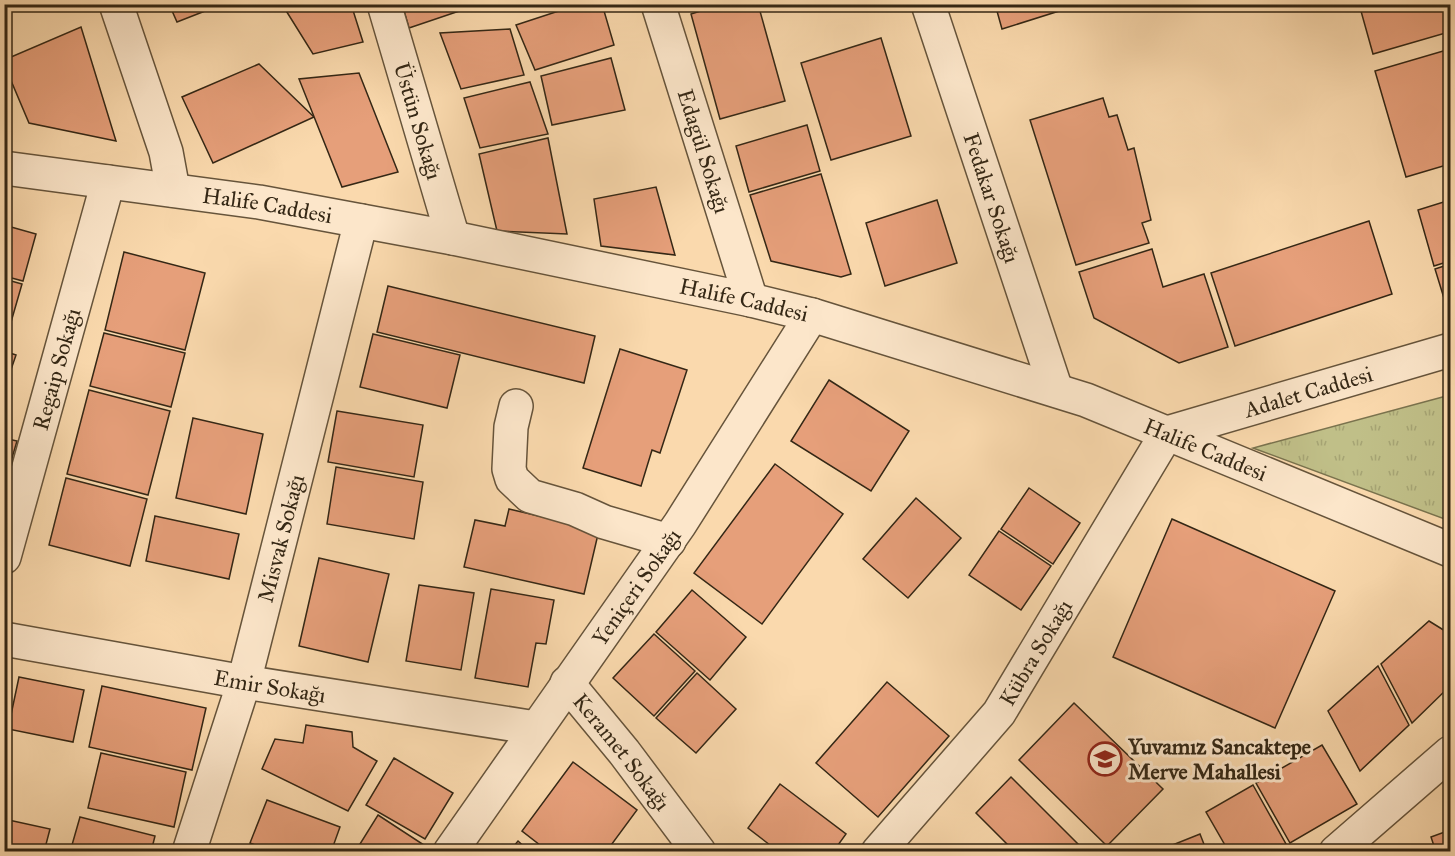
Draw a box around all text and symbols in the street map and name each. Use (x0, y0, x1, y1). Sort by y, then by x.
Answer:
street label: Üstün Sokağı (388, 59, 449, 183)
street label: Edagül Sokağı (672, 85, 736, 216)
street label: Fedakar Sokağı (958, 129, 1026, 266)
street label: Halife Caddesi (201, 181, 335, 229)
street label: Halife Caddesi (677, 272, 811, 327)
street label: Regaip Sokağı (26, 305, 86, 433)
street label: Adalet Caddesi (1240, 360, 1376, 423)
street label: Halife Caddesi (1140, 412, 1271, 487)
street label: Misvak Sokağı (251, 471, 310, 605)
street label: Yeniçeri Sokağı (586, 523, 686, 650)
street label: Kübra Sokağı (993, 594, 1078, 711)
street label: Emir Sokağı (212, 663, 328, 708)
street label: Keramet Sokağı (567, 688, 676, 816)
place label: Yuvamız Sancaktepe Merve Mahallesi (1127, 733, 1311, 785)
school or university icon: Yuvamız Sancaktepe Merve Mahallesi (1087, 741, 1123, 777)

